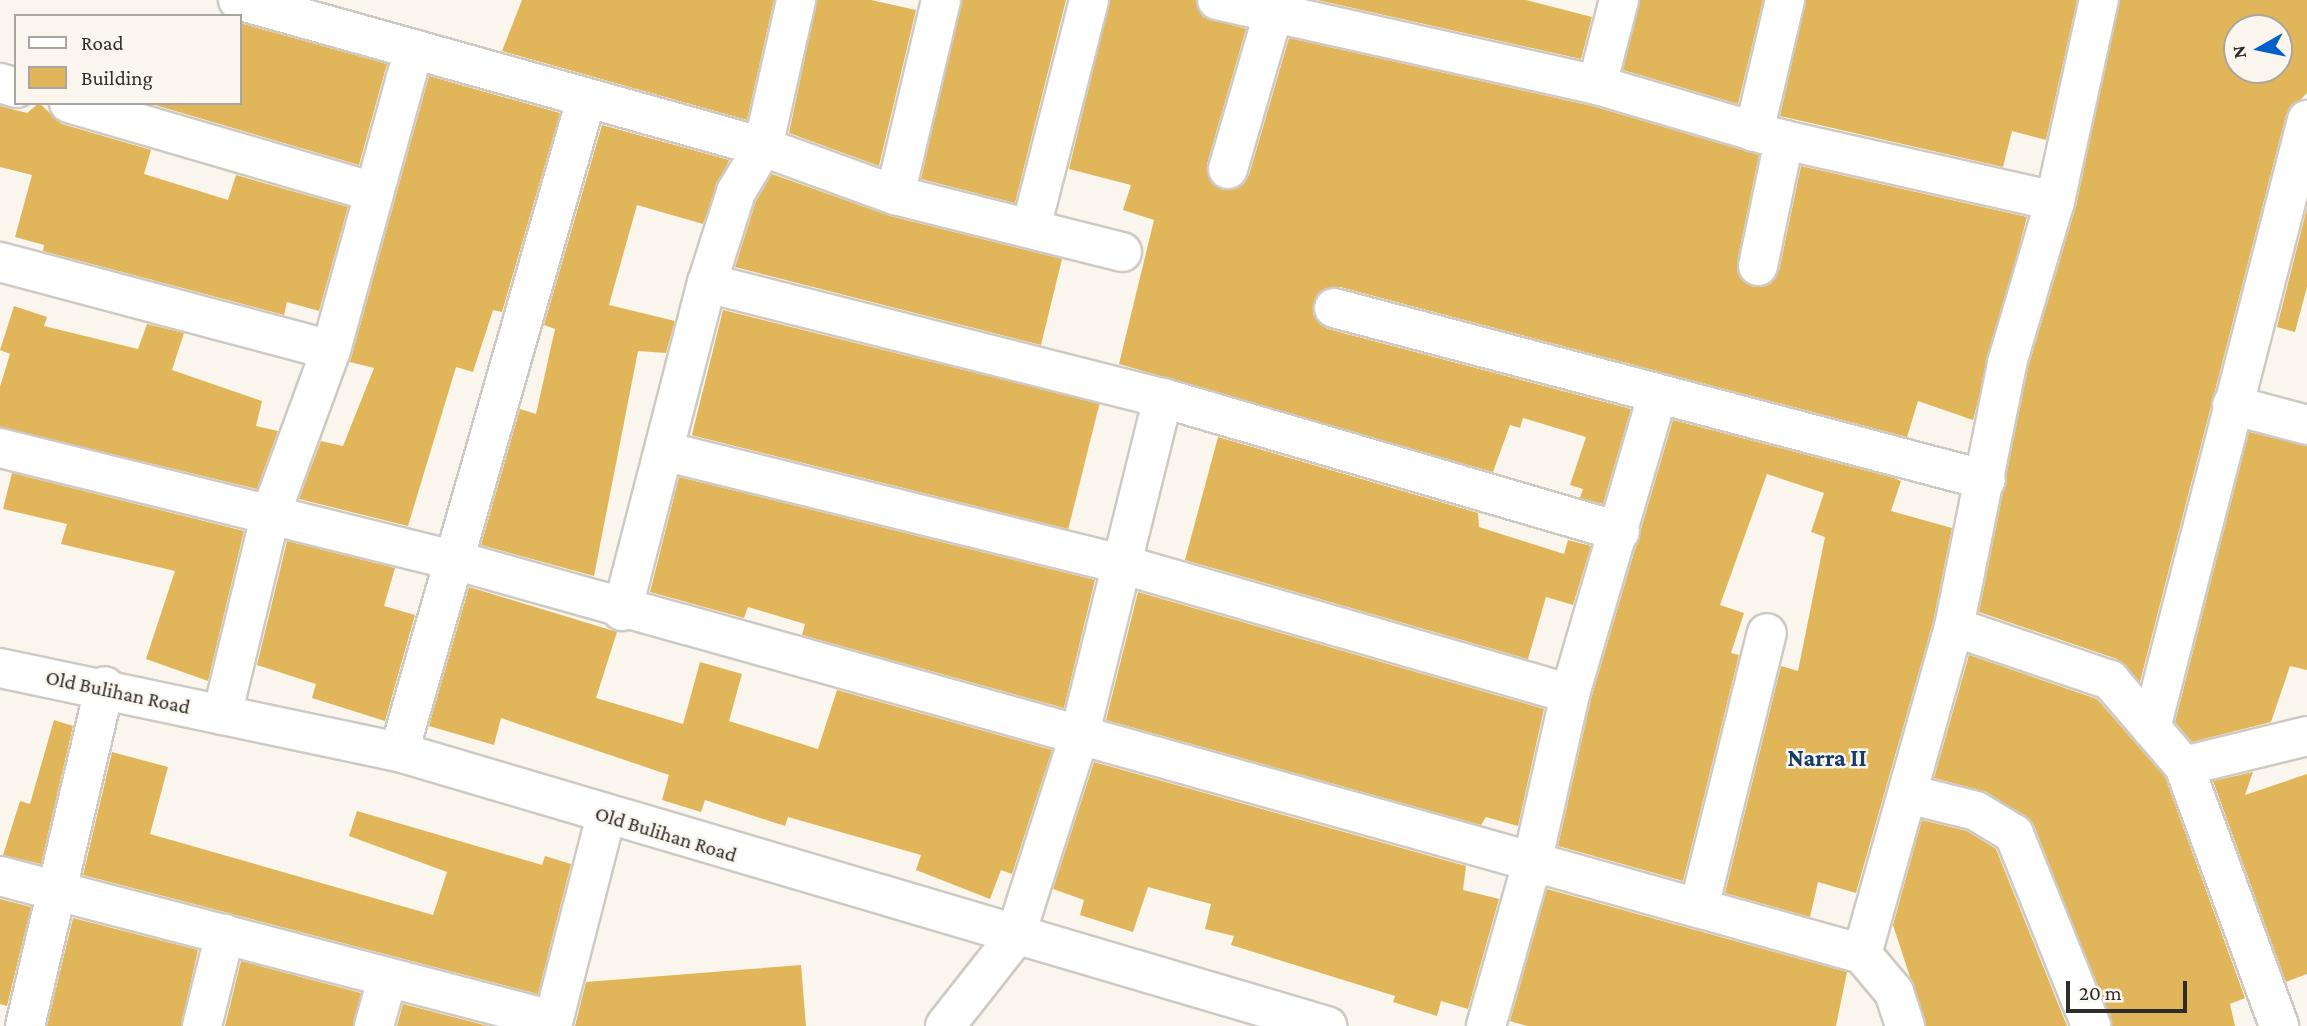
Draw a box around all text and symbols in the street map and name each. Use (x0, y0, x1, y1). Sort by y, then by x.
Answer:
legend (14, 14, 242, 105)
north arrow (2223, 14, 2293, 84)
text: Road (81, 31, 124, 55)
text: N (2227, 44, 2250, 60)
text: Building (81, 66, 153, 90)
street label: Old Bulihan Road (43, 664, 193, 720)
district label: Narra II (1787, 744, 1867, 772)
street label: Old Bulihan Road (592, 800, 740, 868)
scale bar (2069, 967, 2190, 1011)
text: 20 m (2079, 981, 2122, 1005)

